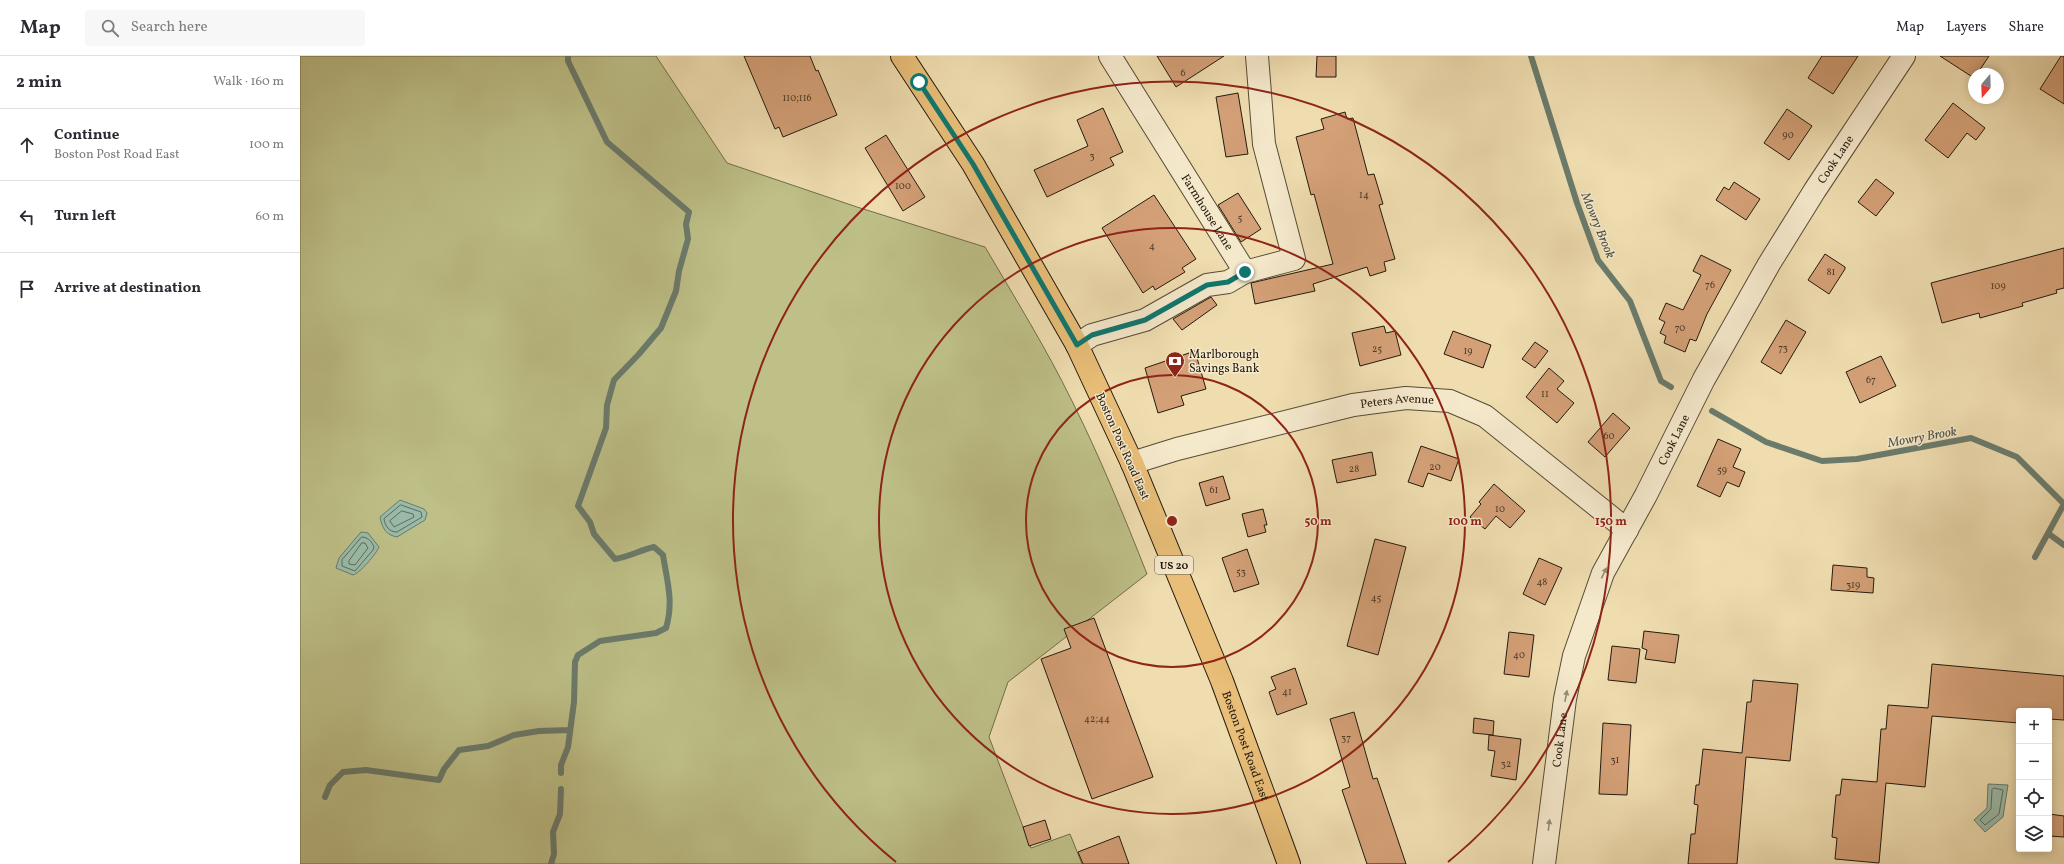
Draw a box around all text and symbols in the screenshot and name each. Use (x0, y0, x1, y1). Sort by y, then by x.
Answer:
search box (85, 10, 365, 46)
text: Map (20, 15, 61, 41)
icon: search (99, 17, 121, 39)
text: Search here (131, 17, 208, 38)
text: Map (1896, 18, 1924, 37)
text: Layers (1946, 18, 1986, 37)
text: Share (2008, 18, 2044, 37)
house number: 6 (1180, 66, 1186, 80)
north arrow (1968, 68, 2004, 104)
text: 2 min (16, 71, 62, 94)
text: Walk · 160 m (213, 73, 284, 91)
route start (910, 73, 928, 91)
house number: 110;116 (782, 91, 812, 105)
text: Continue (54, 125, 119, 146)
house number: 90 (1782, 128, 1794, 142)
street label: Cook Lane (1814, 132, 1858, 187)
icon: ahead (16, 134, 38, 156)
text: 100 m (249, 136, 284, 154)
text: Boston Post Road East (54, 146, 180, 164)
house number: 3 (1089, 149, 1095, 163)
street label: Farmhouse Lane (1177, 171, 1237, 254)
house number: 100 (895, 179, 911, 193)
house number: 14 (1359, 188, 1369, 202)
water label: Mowry Brook (1575, 189, 1619, 261)
icon: left (16, 206, 38, 228)
text: Turn left (54, 206, 116, 227)
text: 60 m (256, 208, 284, 226)
house number: 5 (1238, 211, 1243, 225)
house number: 4 (1149, 239, 1155, 253)
route end (1236, 263, 1254, 281)
house number: 81 (1827, 265, 1836, 279)
icon: arrive (16, 278, 38, 300)
text: Arrive at destination (54, 278, 201, 299)
house number: 76 (1705, 278, 1715, 292)
house number: 109 (1990, 279, 2006, 293)
house number: 70 (1675, 321, 1685, 335)
house number: 73 (1778, 341, 1788, 355)
house number: 25 (1372, 342, 1382, 356)
house number: 19 (1463, 344, 1473, 358)
place label: Marlborough Savings Bank (1189, 347, 1260, 377)
bank icon: Marlborough Savings Bank (1164, 350, 1186, 378)
house number: 67 (1866, 373, 1876, 387)
house number: 11 (1541, 387, 1549, 401)
street label: Boston Post Road East (1091, 390, 1153, 503)
street label: Peters Avenue (1359, 391, 1435, 413)
street label: Cook Lane (1655, 412, 1694, 468)
water label: Mowry Brook (1886, 423, 1958, 453)
house number: 60 (1603, 429, 1615, 443)
house number: 20 (1429, 460, 1441, 474)
house number: 28 (1349, 462, 1359, 476)
house number: 59 (1717, 463, 1727, 477)
house number: 61 (1210, 483, 1219, 497)
house number: 10 (1495, 502, 1505, 516)
centre of rings (1165, 514, 1179, 528)
text: 50 m (1304, 514, 1332, 530)
text: 100 m (1448, 514, 1482, 530)
text: 150 m (1595, 514, 1627, 530)
road number: US 20 (1155, 556, 1193, 574)
house number: 53 (1236, 565, 1246, 579)
one-way arrow (1601, 567, 1607, 578)
house number: 48 (1537, 575, 1547, 589)
house number: 319 (1846, 578, 1860, 592)
house number: 45 (1371, 591, 1381, 605)
house number: 40 (1513, 648, 1525, 662)
house number: 41 (1282, 685, 1292, 699)
street label: Boston Post Road East (1217, 689, 1272, 804)
one-way arrow (1563, 690, 1569, 703)
map controls (2016, 708, 2052, 852)
button: + (2016, 708, 2052, 744)
house number: 42;44 (1084, 712, 1110, 726)
street label: Cook Lane (1549, 712, 1572, 768)
house number: 37 (1341, 731, 1351, 745)
button: − (2016, 744, 2052, 780)
house number: 31 (1610, 753, 1620, 767)
house number: 32 (1501, 757, 1511, 771)
button: locate (2016, 780, 2052, 816)
button: layers (2016, 816, 2052, 852)
one-way arrow (1546, 819, 1552, 831)

